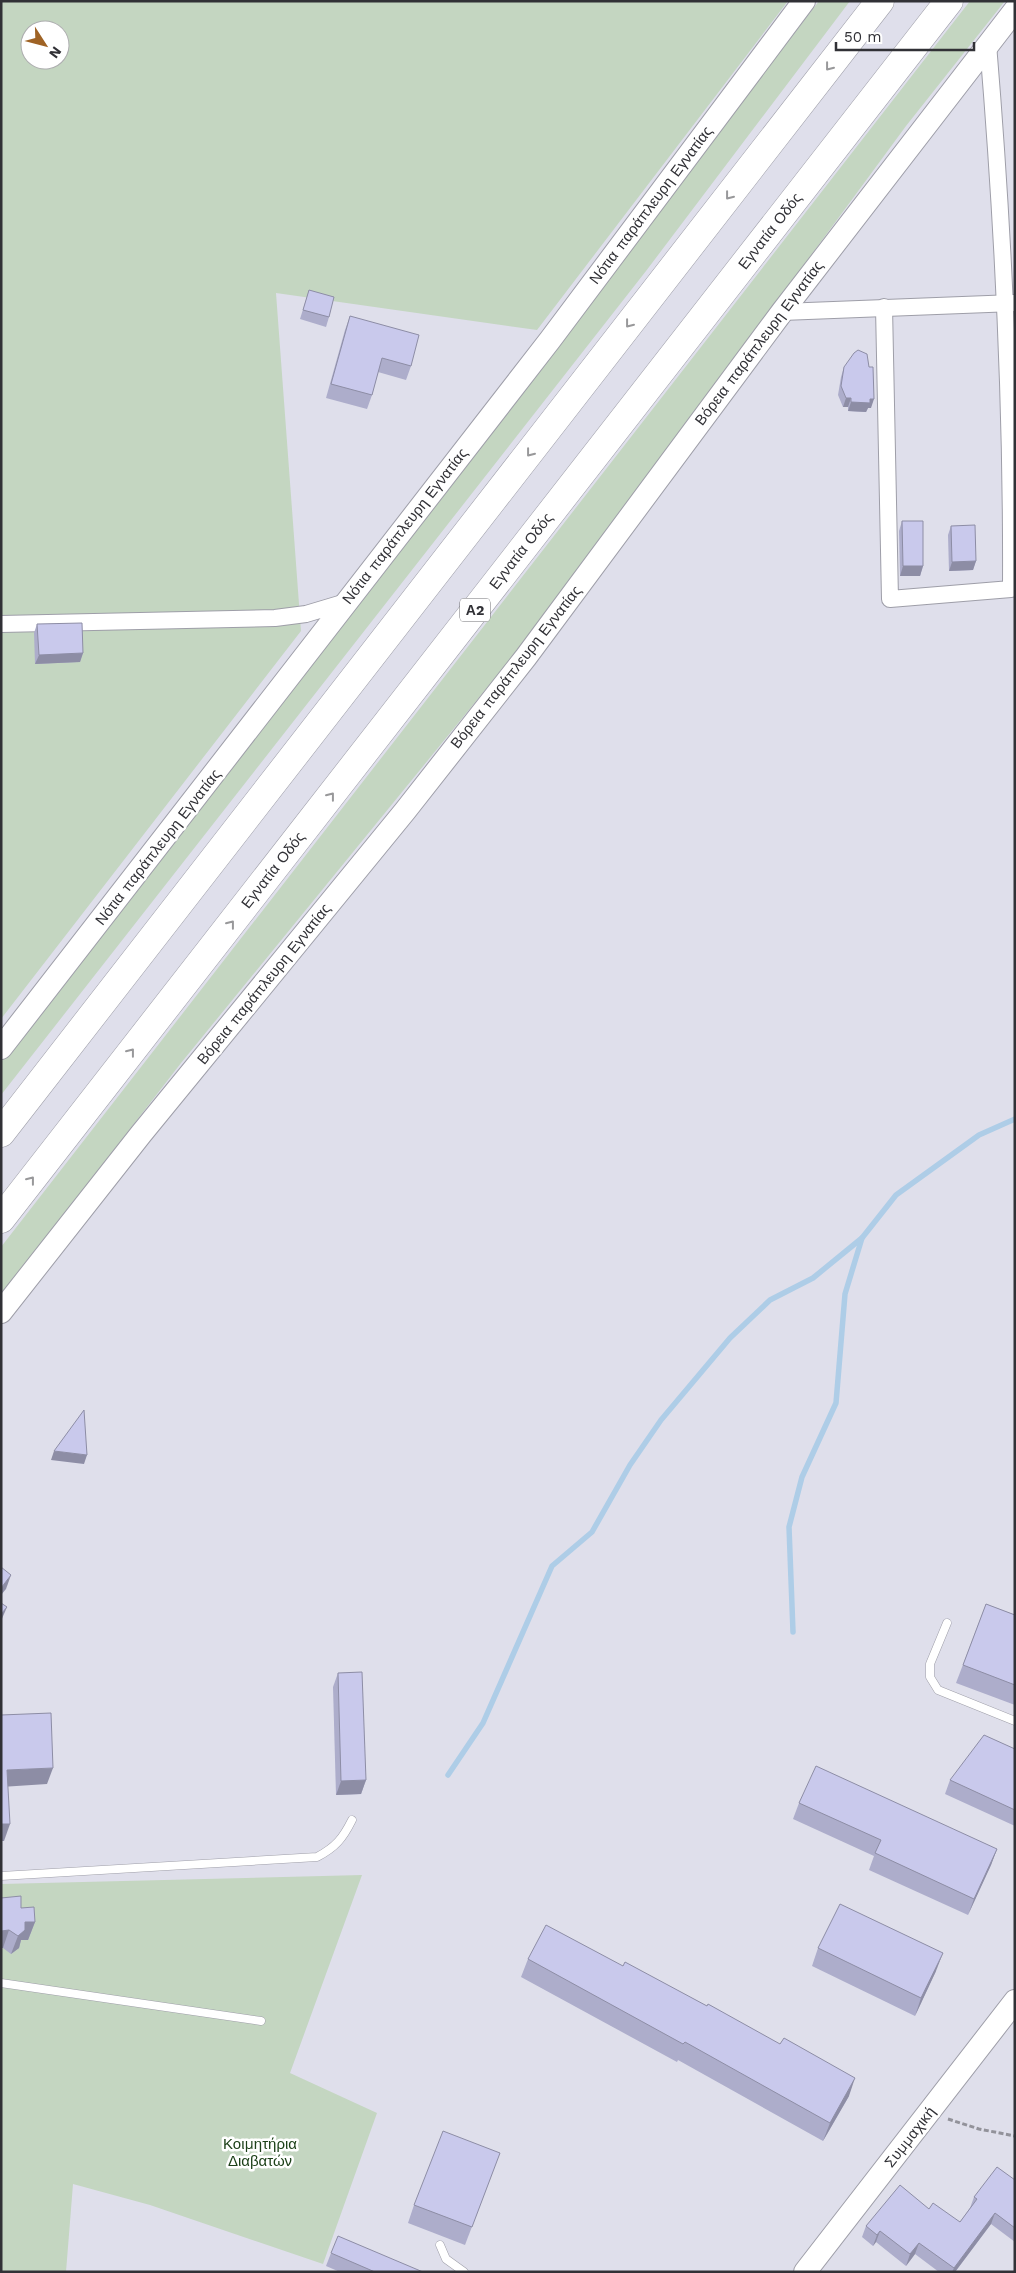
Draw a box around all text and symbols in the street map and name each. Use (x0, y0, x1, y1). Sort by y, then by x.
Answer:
north arrow (20, 20, 70, 70)
scale bar (836, 20, 974, 52)
text: 50 m (844, 28, 881, 46)
text: N (46, 44, 65, 62)
one-way arrow (826, 61, 834, 70)
street label: Νότια παράπλευρη Εγνατίας (586, 122, 716, 288)
street label: Εγνατία Οδός (734, 189, 806, 273)
one-way arrow (726, 190, 735, 200)
street label: Βόρεια παράπλευρη Εγνατίας (691, 257, 827, 429)
one-way arrow (627, 318, 635, 327)
street label: Νότια παράπλευρη Εγνατίας (338, 444, 472, 608)
one-way arrow (526, 447, 535, 456)
street label: Εγνατία Οδός (485, 509, 557, 593)
street label: Βόρεια παράπλευρη Εγνατίας (447, 582, 585, 752)
road number: Α2 (460, 598, 490, 622)
street label: Νότια παράπλευρη Εγνατίας (91, 765, 225, 929)
one-way arrow (325, 793, 333, 802)
street label: Εγνατία Οδός (237, 828, 309, 912)
street label: Βόρεια παράπλευρη Εγνατίας (193, 900, 335, 1068)
one-way arrow (225, 921, 233, 930)
one-way arrow (125, 1048, 134, 1058)
one-way arrow (26, 1177, 35, 1186)
street label: Συμμαχική (881, 2103, 939, 2171)
park label: Κοιμητήρια Διαβατών (223, 2135, 297, 2170)

